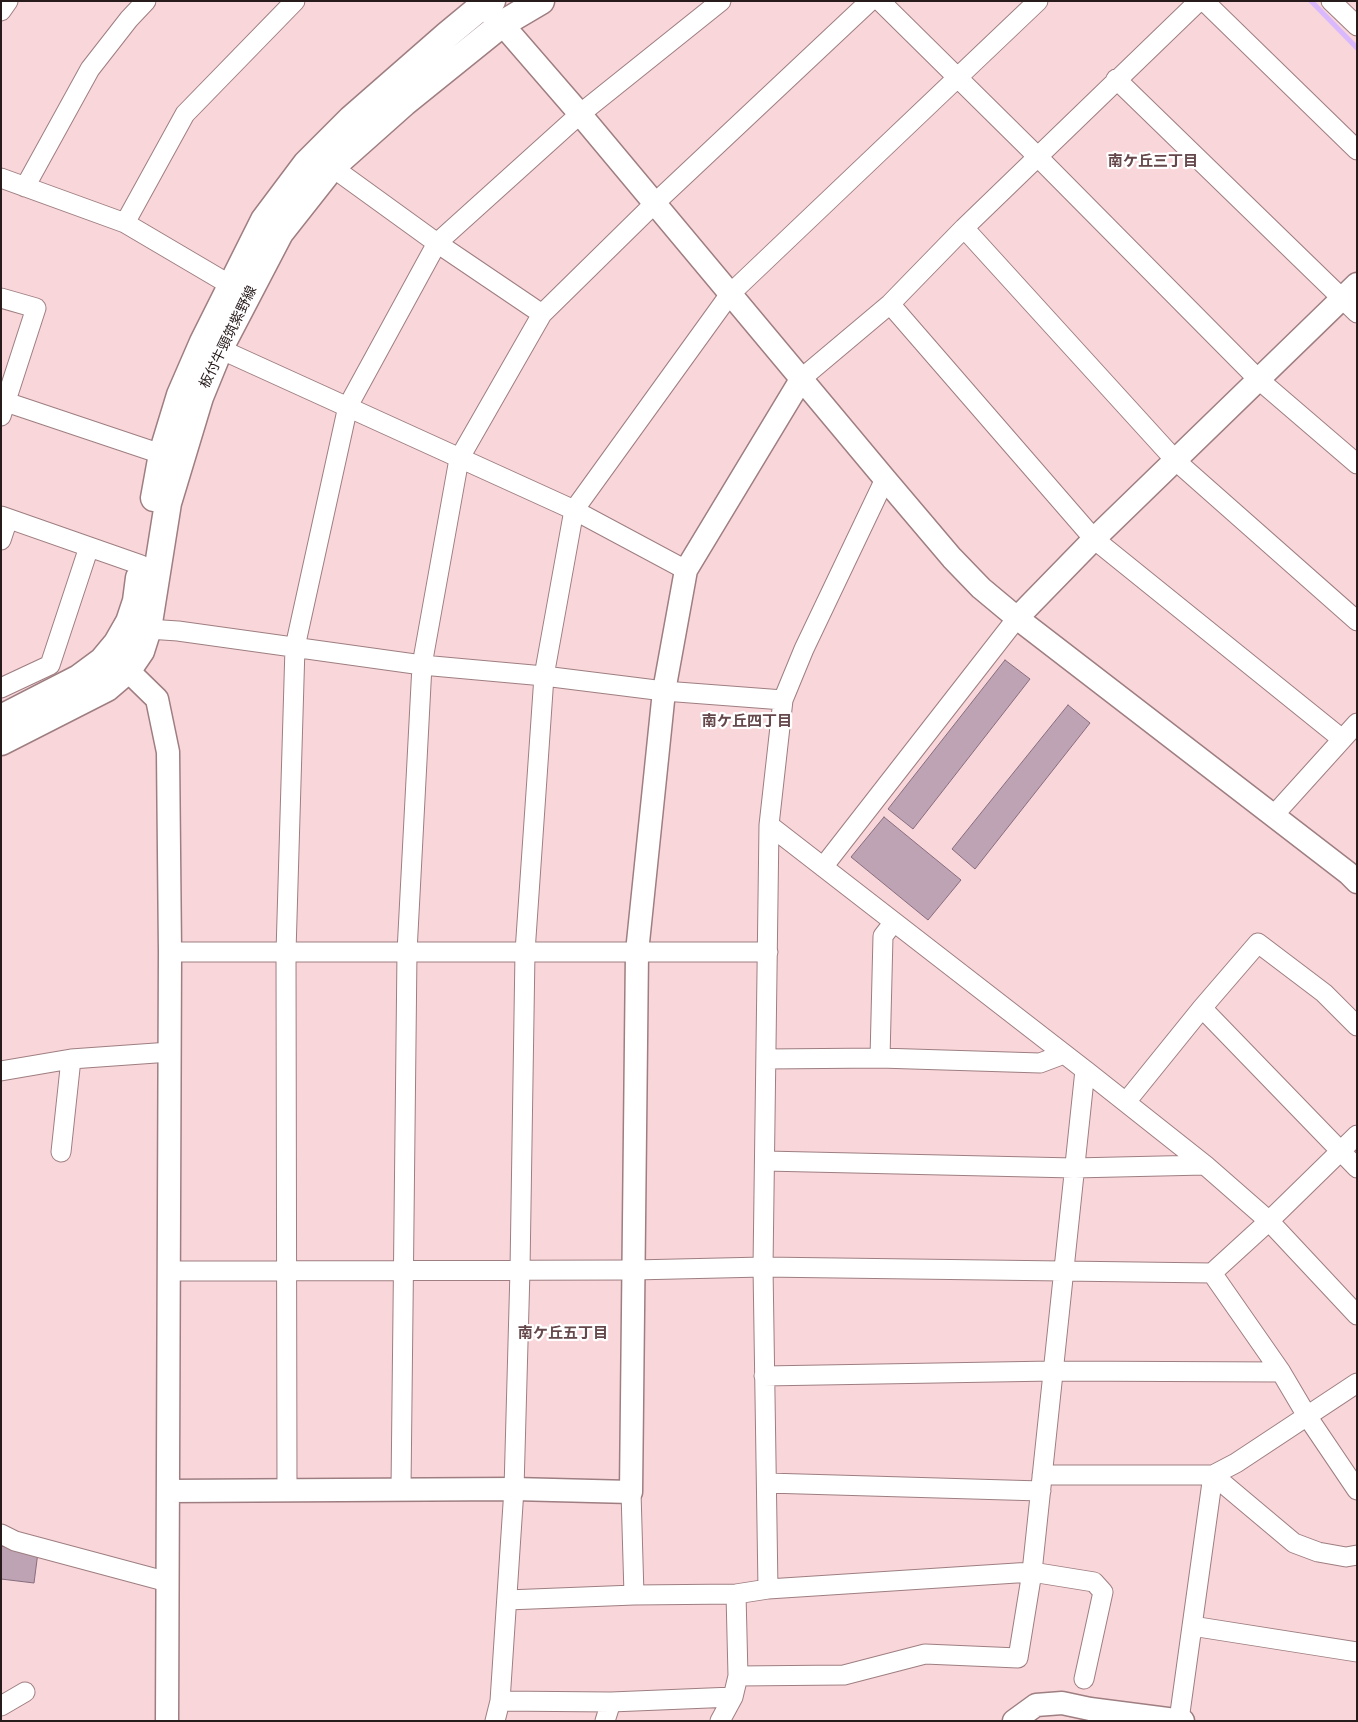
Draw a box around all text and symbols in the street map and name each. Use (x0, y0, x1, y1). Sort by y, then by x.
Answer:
district label: 南ケ丘三丁目 (1108, 152, 1198, 170)
street label: 板付牛頸筑紫野線 (196, 283, 260, 391)
district label: 南ケ丘四丁目 (702, 712, 792, 730)
district label: 南ケ丘五丁目 (518, 1324, 608, 1342)

